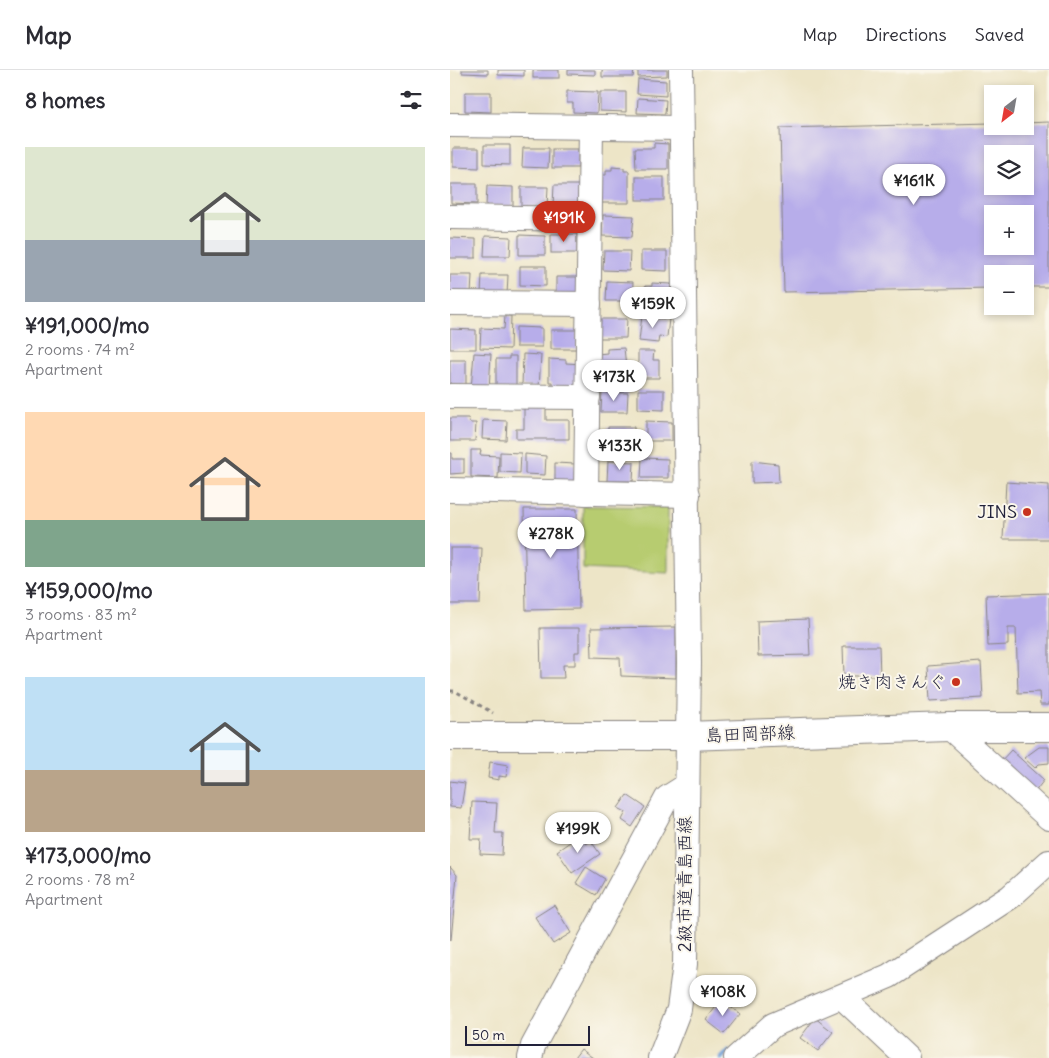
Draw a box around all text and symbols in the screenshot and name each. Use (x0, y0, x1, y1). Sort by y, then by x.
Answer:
text: Map (25, 20, 72, 50)
text: Map (802, 23, 837, 46)
text: Directions (865, 23, 947, 46)
text: Saved (975, 23, 1024, 46)
north arrow (984, 85, 1034, 135)
map controls (984, 85, 1034, 315)
icon: filters (397, 86, 425, 114)
text: 8 homes (25, 87, 105, 114)
button: layers (984, 145, 1034, 195)
pin: ¥161K (879, 164, 949, 206)
text: ¥161K (893, 170, 935, 190)
icon: home (180, 179, 270, 269)
pin: ¥191K (529, 200, 599, 243)
button: + (984, 205, 1034, 255)
text: ¥191K (543, 207, 585, 227)
button: − (984, 265, 1034, 315)
pin: ¥159K (618, 286, 688, 329)
text: ¥159K (631, 293, 675, 313)
text: ¥191,000/mo (25, 312, 149, 339)
text: 2 rooms · 74 m² (25, 339, 135, 359)
text: Apartment (25, 359, 103, 379)
pin: ¥173K (579, 360, 649, 402)
text: ¥173K (593, 366, 635, 386)
pin: ¥133K (585, 428, 655, 471)
text: ¥133K (598, 435, 642, 455)
icon: home (180, 444, 270, 534)
place label: JINS (977, 500, 1017, 523)
marker: JINS (1021, 506, 1033, 518)
pin: ¥278K (516, 516, 586, 559)
text: ¥278K (528, 523, 574, 543)
text: ¥159,000/mo (25, 577, 153, 604)
text: 3 rooms · 83 m² (25, 604, 137, 624)
text: Apartment (25, 624, 103, 644)
place label: 焼き肉きんぐ (838, 670, 946, 693)
marker: 焼き肉きんぐ (950, 676, 962, 688)
icon: home (180, 709, 270, 799)
street label: 島田岡部線 (705, 720, 795, 747)
pin: ¥199K (543, 812, 613, 854)
street label: 2級市道青島西線 (673, 816, 696, 952)
text: ¥199K (556, 818, 600, 838)
text: ¥173,000/mo (25, 842, 151, 869)
text: 2 rooms · 78 m² (25, 869, 135, 889)
text: Apartment (25, 889, 103, 909)
pin: ¥108K (688, 974, 758, 1017)
text: ¥108K (700, 981, 746, 1001)
scale bar (465, 1023, 590, 1046)
text: 50 m (472, 1026, 505, 1044)

